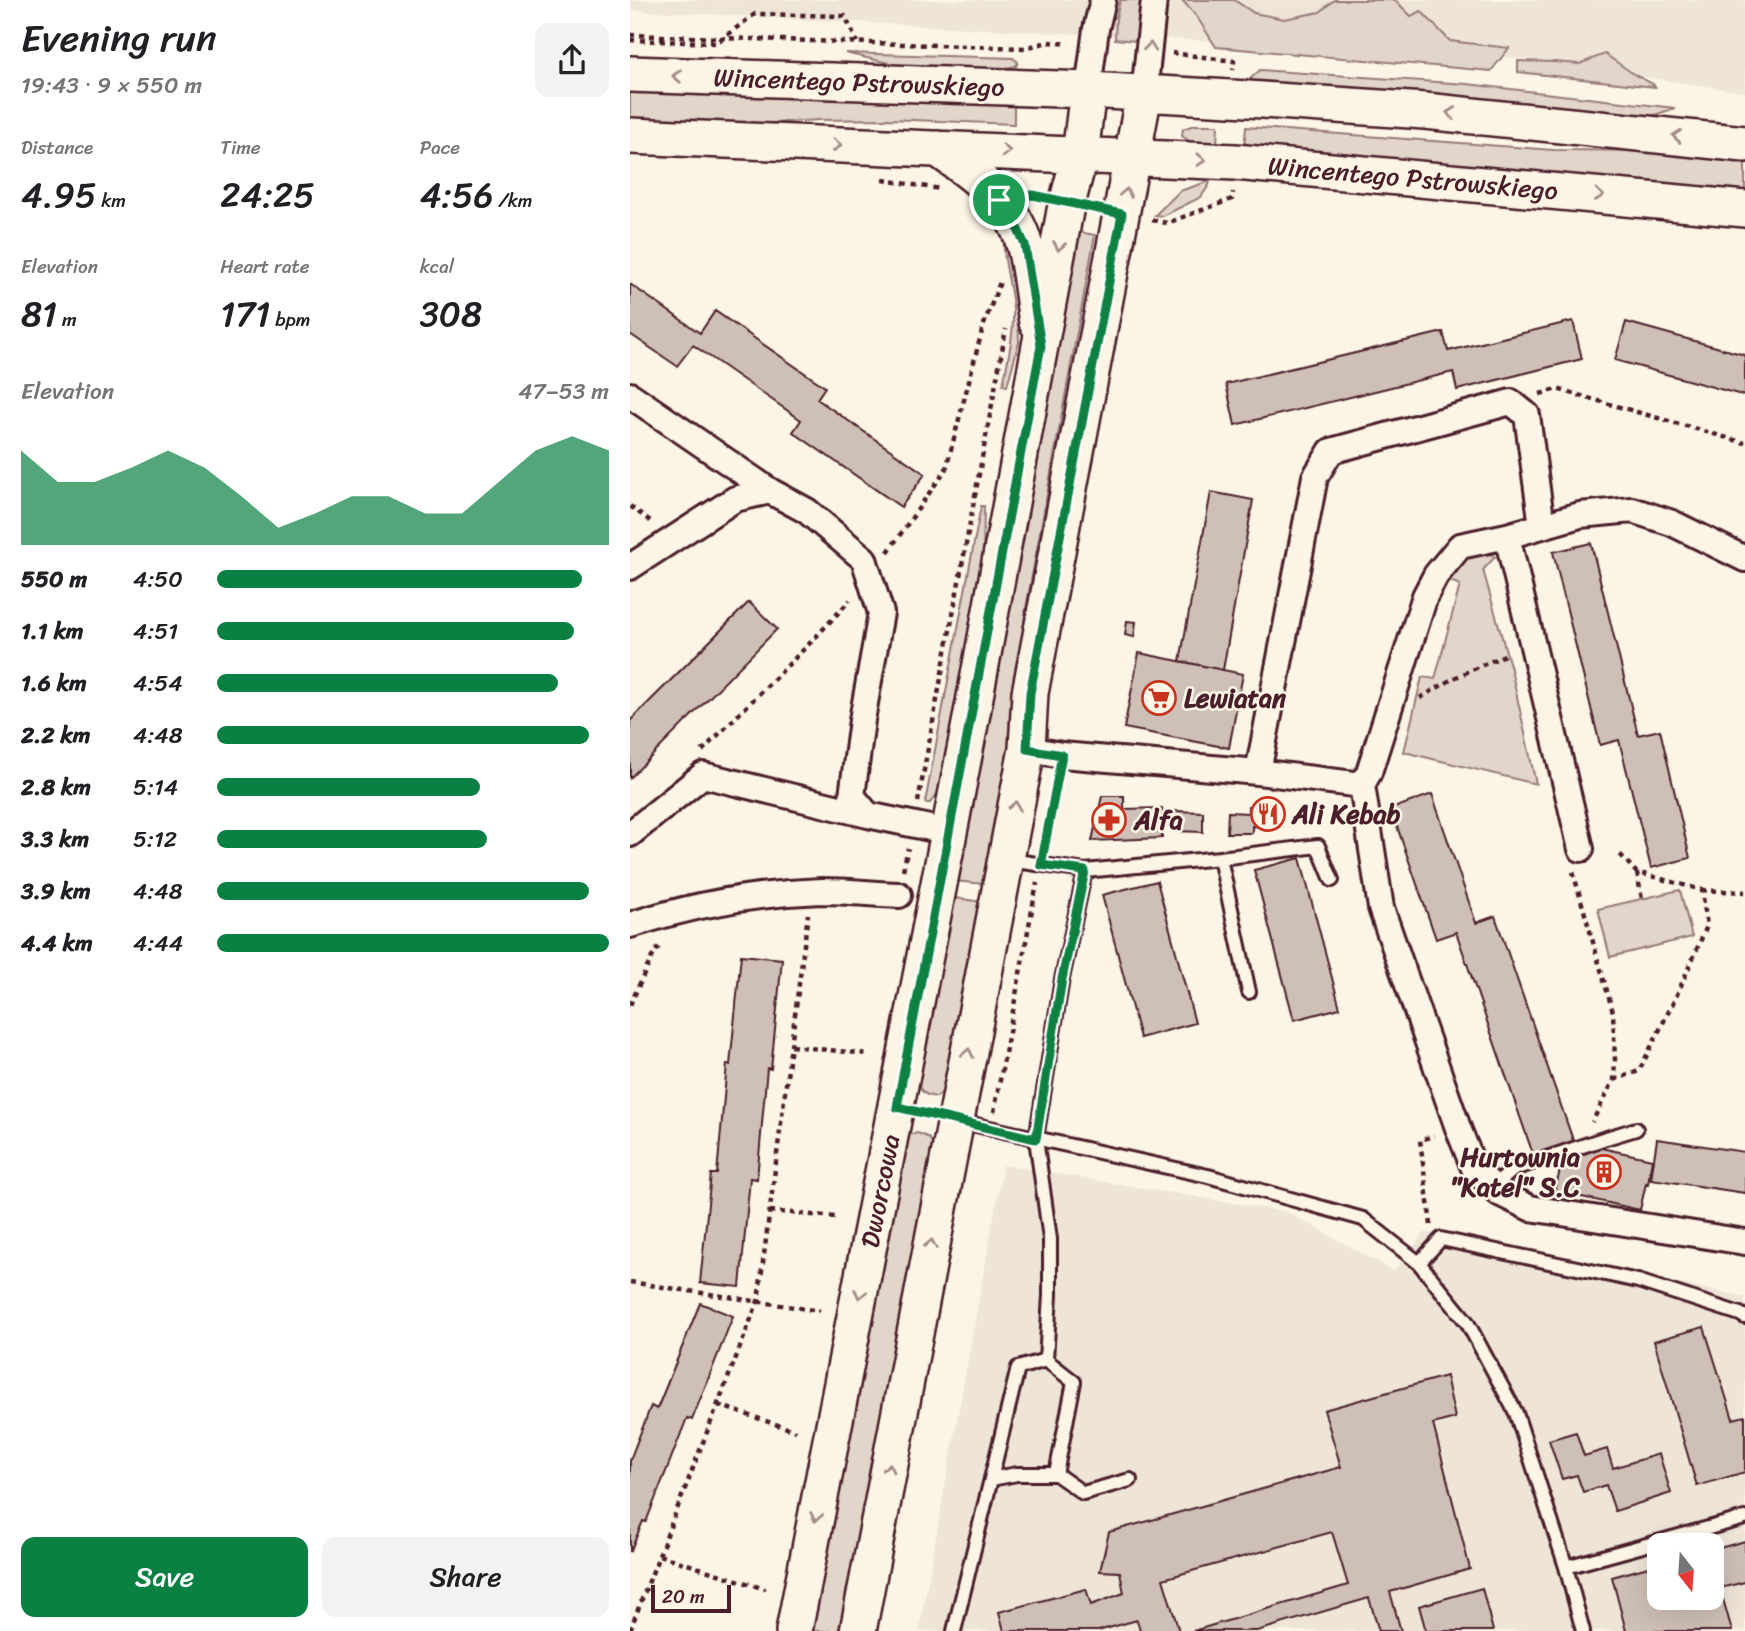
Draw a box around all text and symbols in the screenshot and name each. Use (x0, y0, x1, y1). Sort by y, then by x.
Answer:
text: Evening run (21, 5, 217, 72)
button: share (535, 23, 609, 97)
one-way arrow (1142, 41, 1157, 52)
street label: Wincentego Pstrowskiego (713, 54, 1005, 110)
text: 19:43 · 9 × 550 m (21, 65, 202, 106)
one-way arrow (671, 68, 682, 83)
one-way arrow (1445, 106, 1456, 121)
one-way arrow (1671, 129, 1683, 144)
text: Distance (21, 131, 93, 164)
text: Time (220, 131, 261, 164)
text: Pace (420, 131, 460, 164)
one-way arrow (832, 137, 843, 152)
street label: Wincentego Pstrowskiego (1266, 142, 1560, 214)
one-way arrow (1001, 144, 1012, 159)
one-way arrow (1196, 153, 1207, 168)
text: 4.95 (21, 164, 96, 226)
text: 24:25 (220, 164, 315, 226)
text: 4:56 (420, 164, 493, 226)
pin (969, 170, 1029, 230)
icon: arrive (980, 181, 1018, 219)
text: km (96, 184, 126, 217)
text: /km (493, 184, 532, 217)
one-way arrow (1118, 187, 1133, 199)
one-way arrow (1593, 187, 1604, 202)
one-way arrow (1052, 240, 1067, 251)
text: Elevation (21, 250, 98, 283)
text: Heart rate (220, 250, 310, 283)
text: kcal (420, 250, 454, 283)
text: 81 (21, 283, 57, 345)
text: 171 (220, 283, 270, 345)
text: 308 (420, 283, 482, 345)
text: m (57, 303, 77, 336)
text: bpm (270, 303, 310, 336)
text: Elevation (21, 371, 114, 412)
text: 47–53 m (518, 371, 609, 412)
text: 550 m (21, 559, 87, 600)
text: 4:50 (133, 559, 183, 600)
text: 1.1 km (21, 611, 84, 652)
text: 4:51 (133, 611, 178, 652)
text: 1.6 km (21, 663, 87, 704)
text: 4:54 (133, 663, 183, 704)
place label: Lewiatan (1184, 675, 1287, 721)
supermarket icon: Lewiatan (1140, 679, 1178, 717)
text: 2.2 km (21, 715, 90, 756)
text: 4:48 (133, 715, 183, 756)
text: 2.8 km (21, 767, 91, 808)
text: 5:14 (133, 767, 178, 808)
place label: Ali Kebab (1291, 791, 1401, 837)
restaurant icon: Ali Kebab (1249, 795, 1287, 833)
place label: Alfa (1133, 797, 1183, 843)
one-way arrow (1007, 800, 1022, 812)
pharmacy icon: Alfa (1090, 801, 1128, 839)
text: 3.3 km (21, 819, 89, 860)
text: 5:12 (133, 819, 177, 860)
text: 3.9 km (21, 871, 91, 912)
text: 4:48 (133, 871, 183, 912)
text: 4.4 km (21, 923, 93, 964)
text: 4:44 (133, 923, 183, 964)
one-way arrow (959, 1047, 974, 1059)
street label: Dworcowa (846, 1130, 914, 1252)
place label: Hurtownia "Katel" S.C (1450, 1134, 1581, 1210)
building icon: Hurtownia "Katel" S.C (1585, 1153, 1623, 1191)
one-way arrow (923, 1238, 938, 1250)
one-way arrow (853, 1288, 868, 1300)
one-way arrow (881, 1462, 896, 1474)
one-way arrow (810, 1511, 825, 1523)
north arrow (1647, 1533, 1724, 1610)
map controls (1647, 1533, 1724, 1610)
button: Save (21, 1537, 308, 1617)
button: Share (322, 1537, 609, 1617)
text: 20 m (662, 1580, 705, 1613)
scale bar (651, 1582, 732, 1614)

